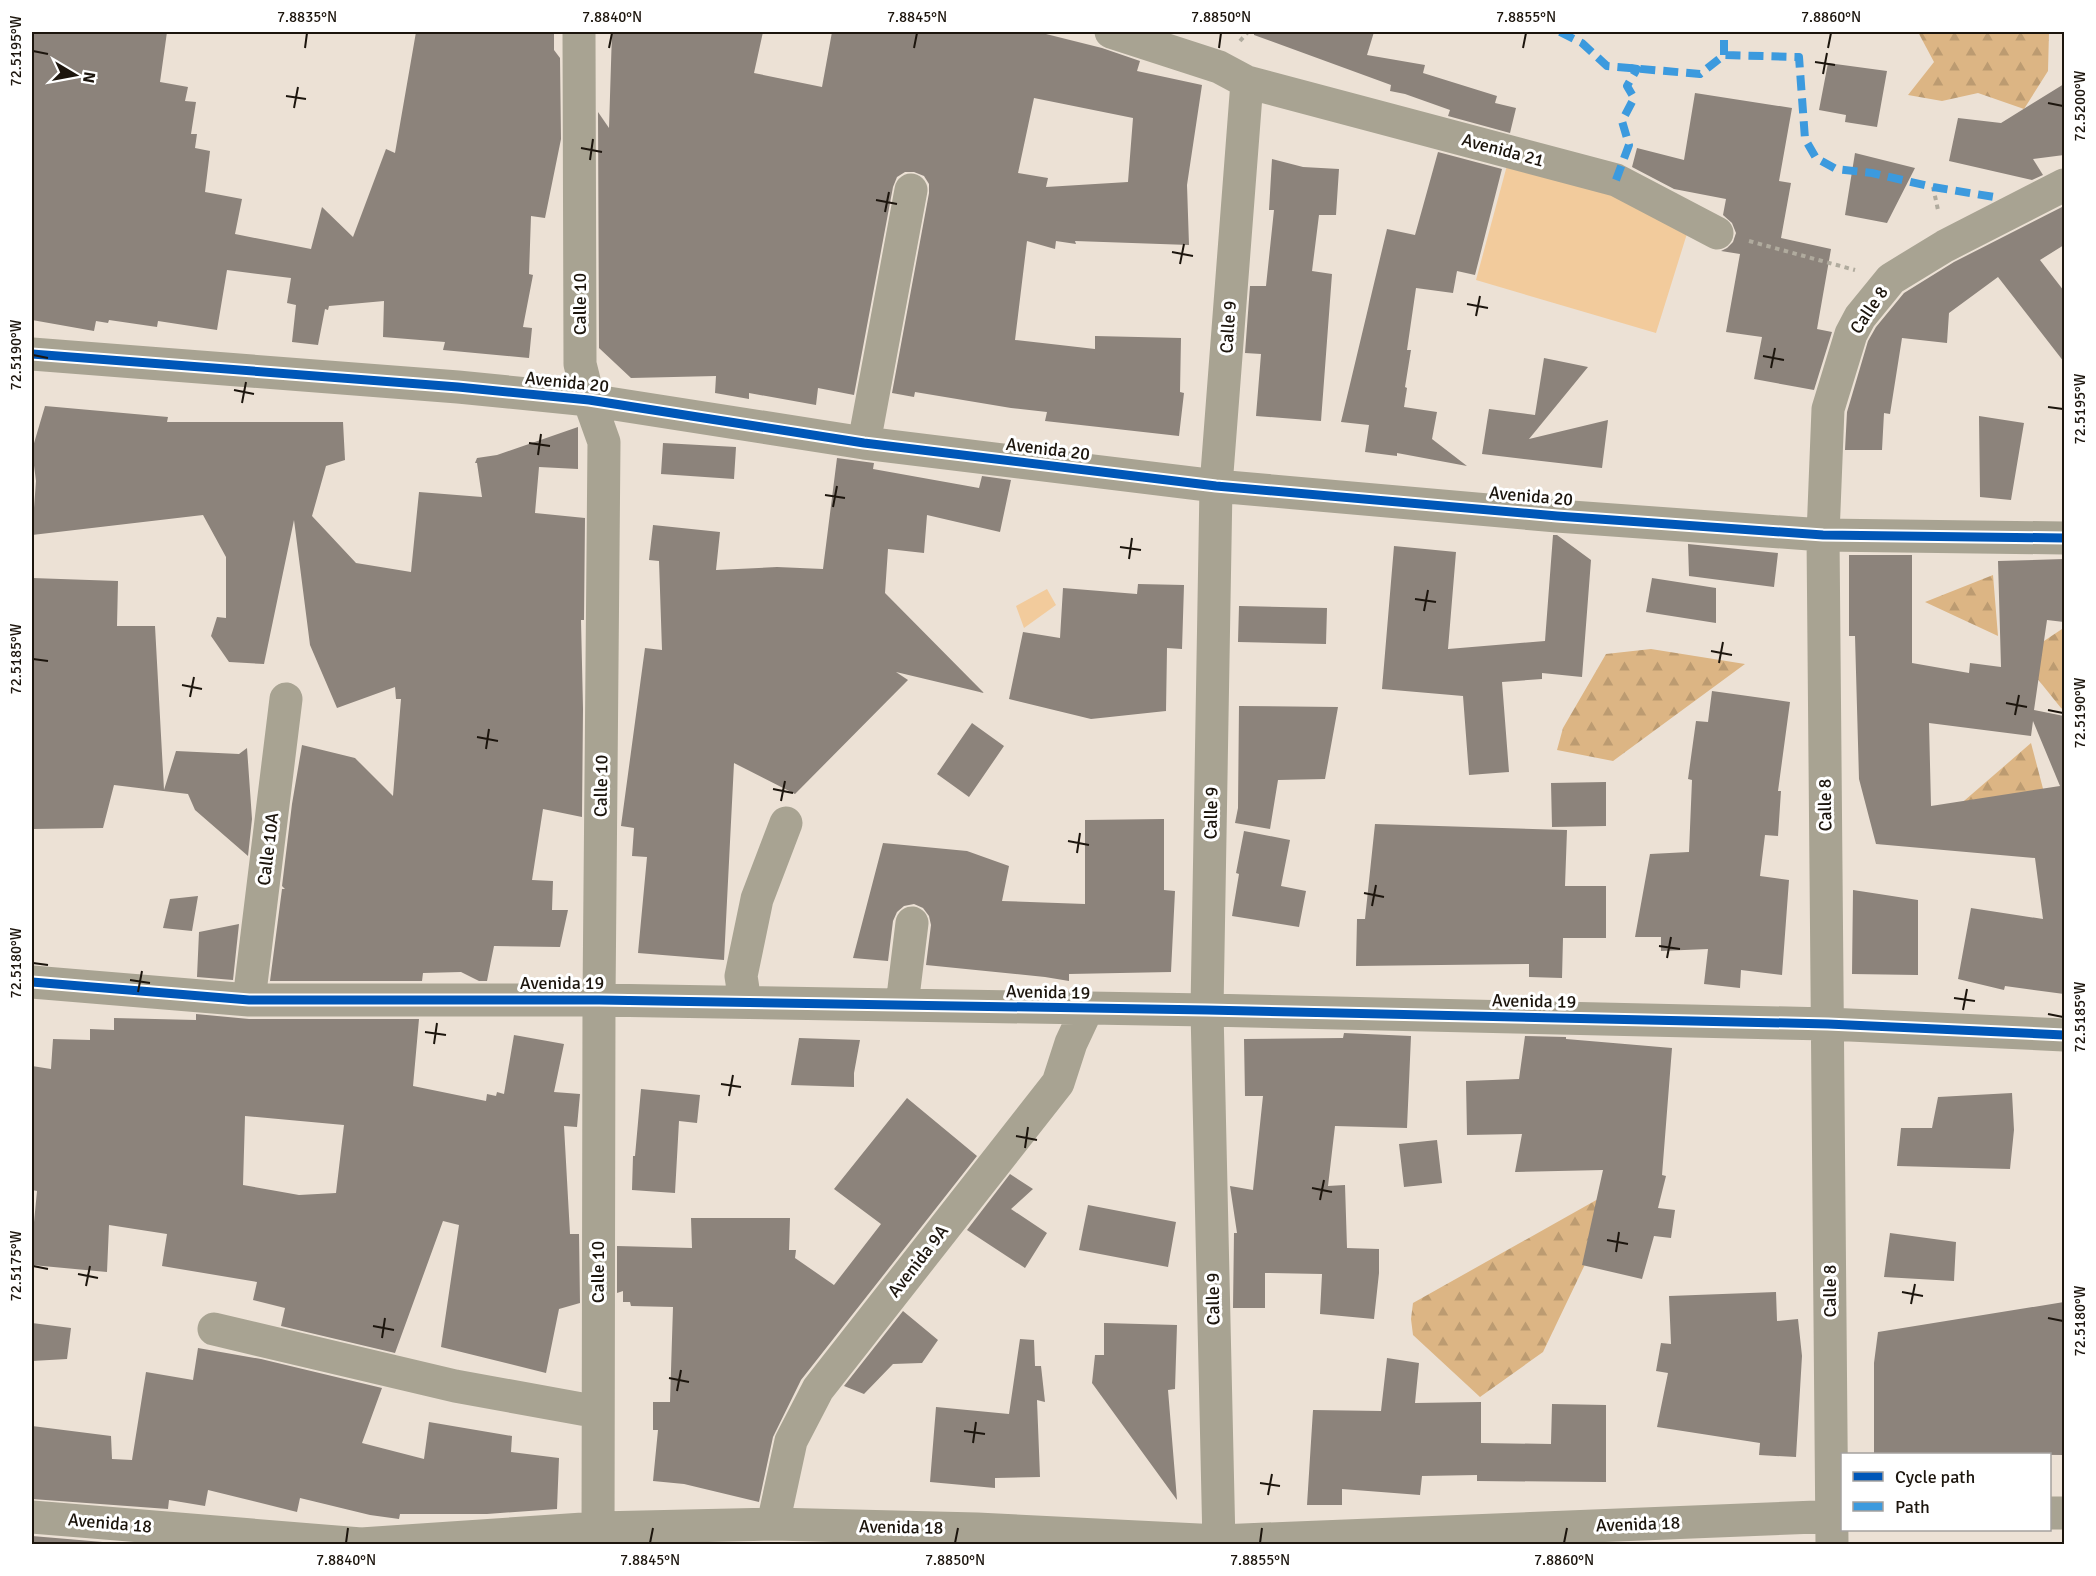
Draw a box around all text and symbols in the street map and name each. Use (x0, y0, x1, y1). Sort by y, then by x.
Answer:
text: 7.8835°N (277, 8, 337, 26)
text: 7.8840°N (582, 8, 642, 26)
text: 7.8845°N (887, 8, 947, 26)
text: 7.8850°N (1191, 8, 1251, 26)
text: 7.8855°N (1496, 8, 1556, 26)
text: 7.8860°N (1801, 8, 1861, 26)
text: 72.5195°W (7, 15, 25, 86)
north arrow (45, 45, 105, 105)
text: N (78, 70, 100, 85)
text: 72.5200°W (2071, 70, 2089, 141)
street label: Avenida 21 (1459, 128, 1547, 172)
street label: Calle 10 (569, 273, 591, 335)
street label: Calle 8 (1845, 282, 1893, 338)
street label: Calle 9 (1215, 300, 1241, 354)
text: 72.5190°W (7, 319, 25, 390)
street label: Avenida 20 (524, 367, 610, 397)
text: 72.5195°W (2071, 373, 2089, 444)
street label: Avenida 20 (1005, 433, 1091, 465)
street label: Avenida 20 (1488, 481, 1574, 511)
text: 72.5185°W (7, 623, 25, 694)
text: 72.5190°W (2071, 677, 2089, 748)
street label: Calle 10 (589, 755, 613, 817)
street label: Calle 8 (1814, 778, 1836, 832)
street label: Calle 9 (1200, 786, 1222, 840)
street label: Calle 10A (253, 811, 283, 887)
text: 72.5180°W (7, 927, 25, 998)
street label: Avenida 19 (520, 972, 604, 994)
street label: Avenida 19 (1006, 980, 1090, 1004)
text: 72.5185°W (2071, 981, 2089, 1052)
street label: Avenida 19 (1492, 989, 1576, 1013)
street label: Avenida 9A (883, 1220, 953, 1302)
text: 72.5175°W (7, 1230, 25, 1301)
street label: Calle 10 (587, 1241, 609, 1303)
street label: Calle 8 (1819, 1265, 1841, 1317)
street label: Calle 9 (1202, 1272, 1224, 1326)
text: 72.5180°W (2071, 1285, 2089, 1356)
legend (1841, 1453, 2051, 1531)
text: Cycle path (1895, 1466, 1975, 1488)
text: Path (1895, 1496, 1930, 1518)
street label: Avenida 18 (67, 1508, 153, 1538)
street label: Avenida 18 (1595, 1512, 1681, 1536)
street label: Avenida 18 (859, 1515, 943, 1539)
text: 7.8840°N (316, 1551, 376, 1569)
text: 7.8845°N (620, 1551, 680, 1569)
text: 7.8850°N (925, 1551, 985, 1569)
text: 7.8855°N (1230, 1551, 1290, 1569)
text: 7.8860°N (1534, 1551, 1594, 1569)

